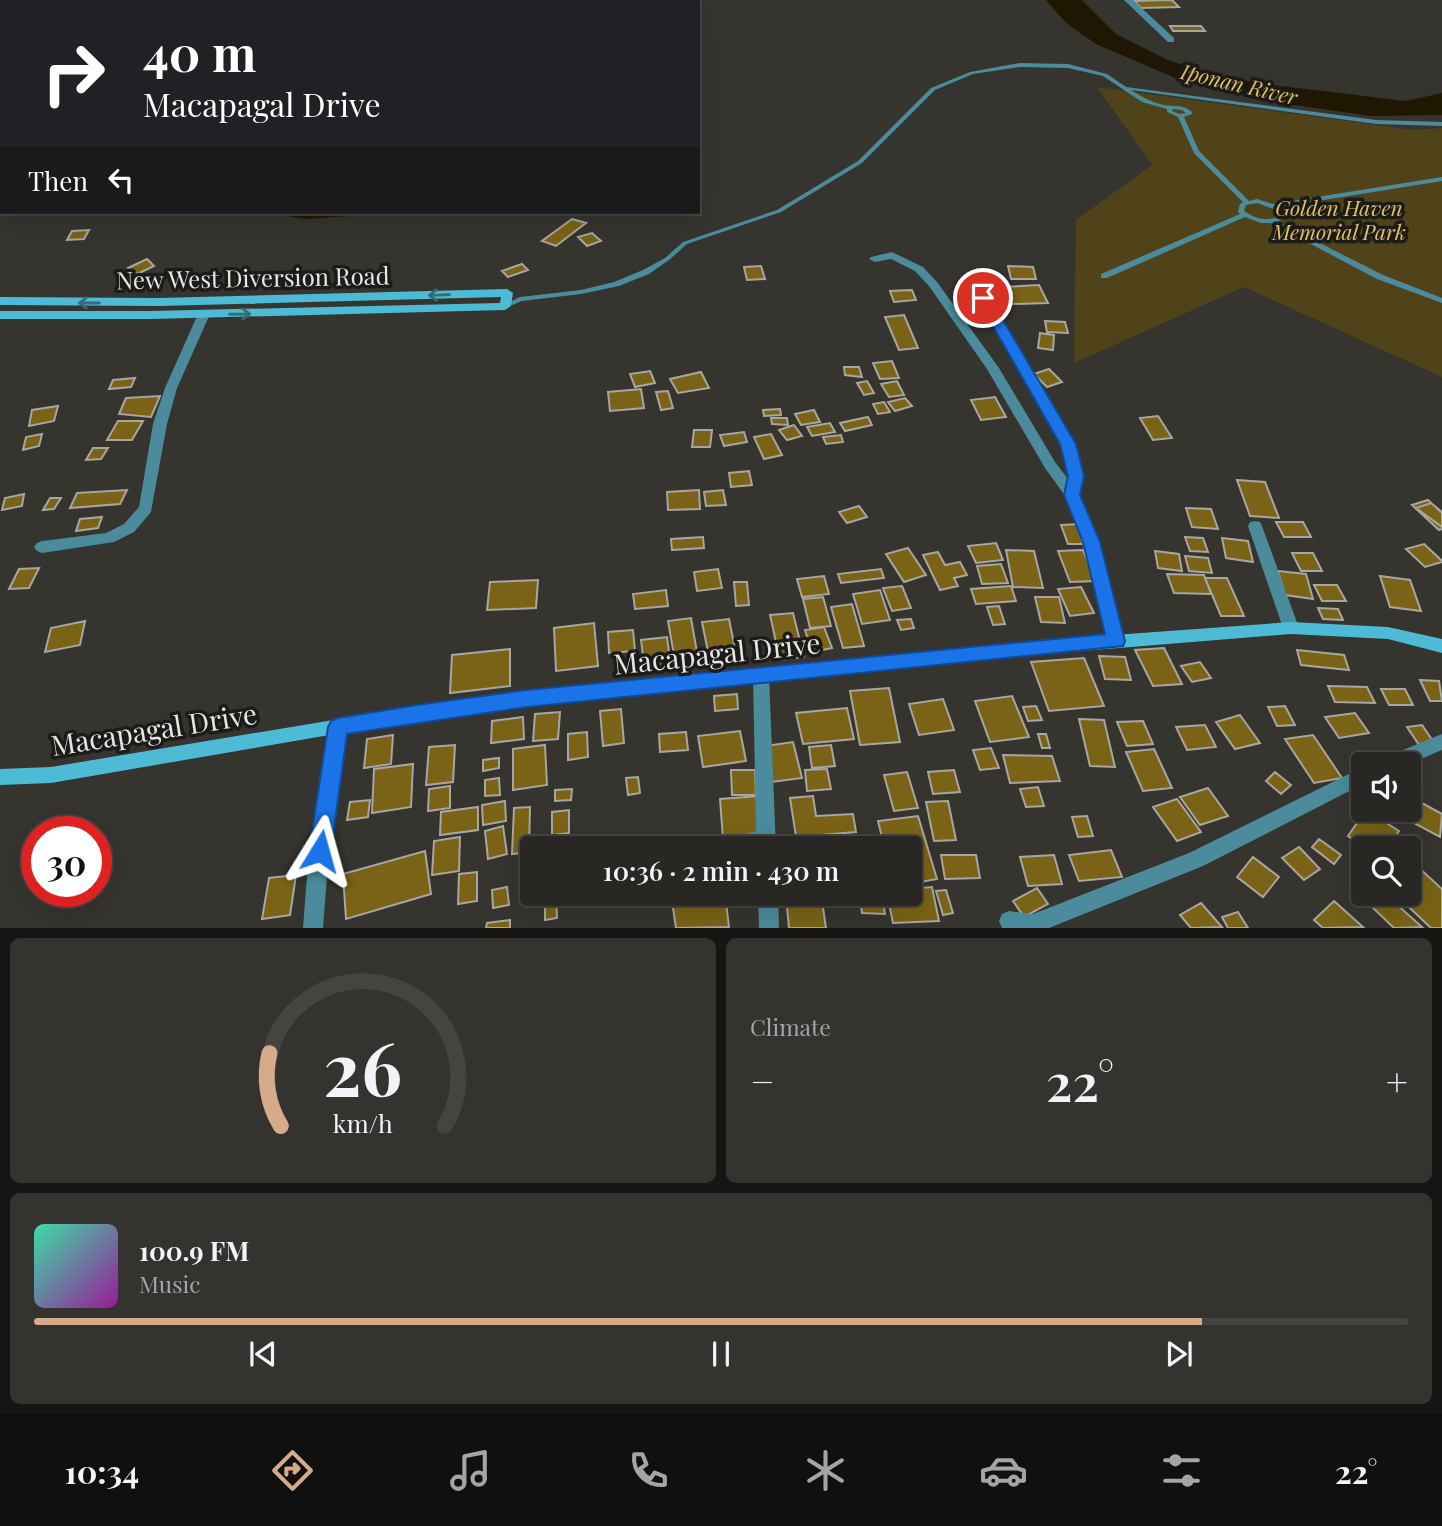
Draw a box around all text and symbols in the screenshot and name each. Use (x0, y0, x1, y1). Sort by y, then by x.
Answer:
text: 40 m (143, 19, 256, 84)
icon: right (28, 28, 119, 119)
water label: Iponan River (1177, 56, 1302, 110)
text: Macapagal Drive (143, 82, 381, 125)
icon: left (102, 161, 140, 199)
text: Then (28, 163, 88, 198)
park label: Golden Haven Memorial Park (1271, 193, 1406, 245)
street label: New West Diversion Road (116, 259, 390, 295)
pin (953, 268, 1013, 328)
icon: arrive (964, 279, 1002, 317)
one-way arrow (428, 289, 451, 302)
one-way arrow (78, 296, 101, 310)
one-way arrow (228, 307, 251, 320)
street label: Macapagal Drive (612, 623, 822, 682)
street label: Macapagal Drive (48, 694, 259, 763)
map controls (1351, 752, 1421, 906)
button: sound (1351, 752, 1421, 822)
position arrow (283, 814, 357, 888)
speed limit sign: 30 (21, 816, 112, 907)
button: search (1351, 836, 1421, 906)
text: 10:36 · 2 min · 430 m (603, 853, 839, 888)
text: Climate (750, 1011, 831, 1042)
text: 26 (324, 1018, 402, 1115)
text: 22° (1046, 1046, 1114, 1115)
text: − (750, 1055, 775, 1106)
text: + (1386, 1055, 1408, 1106)
text: km/h (333, 1106, 393, 1139)
text: 100.9 FM (139, 1233, 249, 1268)
text: Music (139, 1268, 200, 1299)
icon: previous (244, 1335, 282, 1373)
icon: pause (702, 1335, 740, 1373)
icon: next (1160, 1335, 1198, 1373)
icon: directions (268, 1446, 317, 1495)
icon: music (446, 1446, 495, 1495)
icon: phone (624, 1446, 673, 1495)
icon: climate (801, 1446, 850, 1495)
icon: car (979, 1446, 1028, 1495)
icon: filters (1157, 1446, 1206, 1495)
text: 10:34 (64, 1449, 139, 1492)
text: 22° (1335, 1449, 1378, 1492)

